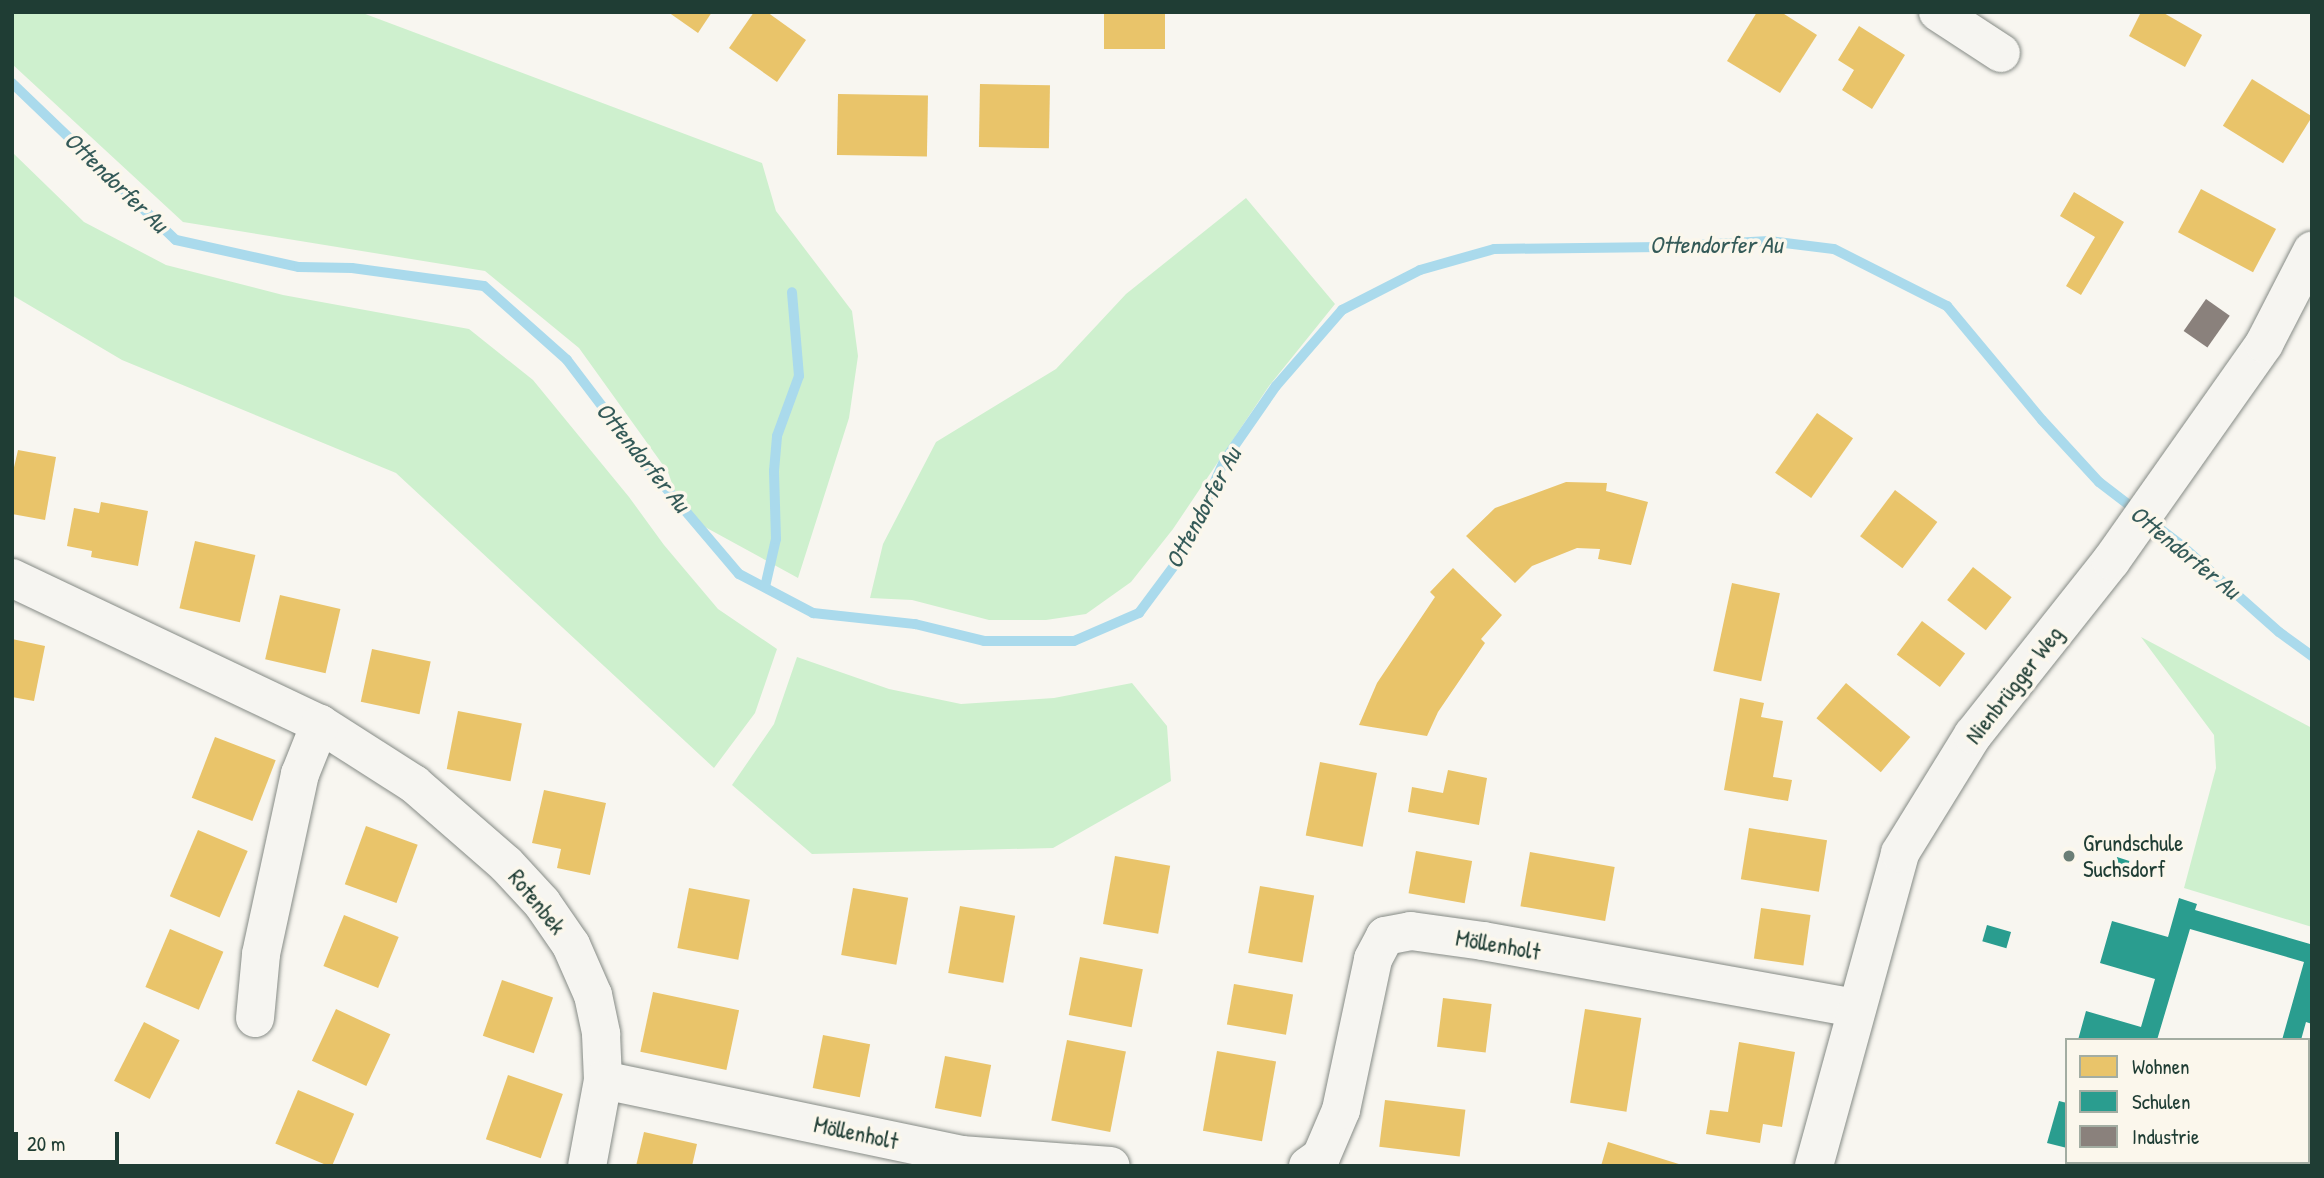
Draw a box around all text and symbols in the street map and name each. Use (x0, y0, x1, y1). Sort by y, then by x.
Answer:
water label: Ottendorfer Au (58, 126, 174, 238)
water label: Ottendorfer Au (1650, 231, 1782, 259)
water label: Ottendorfer Au (590, 396, 696, 518)
water label: Ottendorfer Au (1159, 443, 1247, 573)
water label: Ottendorfer Au (2124, 499, 2246, 605)
street label: Nienbrügger Weg (1959, 621, 2069, 749)
place label: Grundschule Suchsdorf (2083, 829, 2183, 883)
marker: Grundschule Suchsdorf (2061, 848, 2077, 864)
street label: Rotenbek (503, 864, 571, 940)
street label: Möllenholt (1454, 924, 1542, 966)
legend (2065, 1038, 2310, 1164)
text: Wohnen (2132, 1052, 2190, 1081)
text: Schulen (2132, 1087, 2190, 1116)
street label: Möllenholt (811, 1111, 901, 1155)
scale bar (18, 1118, 122, 1162)
text: Industrie (2132, 1122, 2199, 1151)
text: 20 m (27, 1129, 65, 1158)

